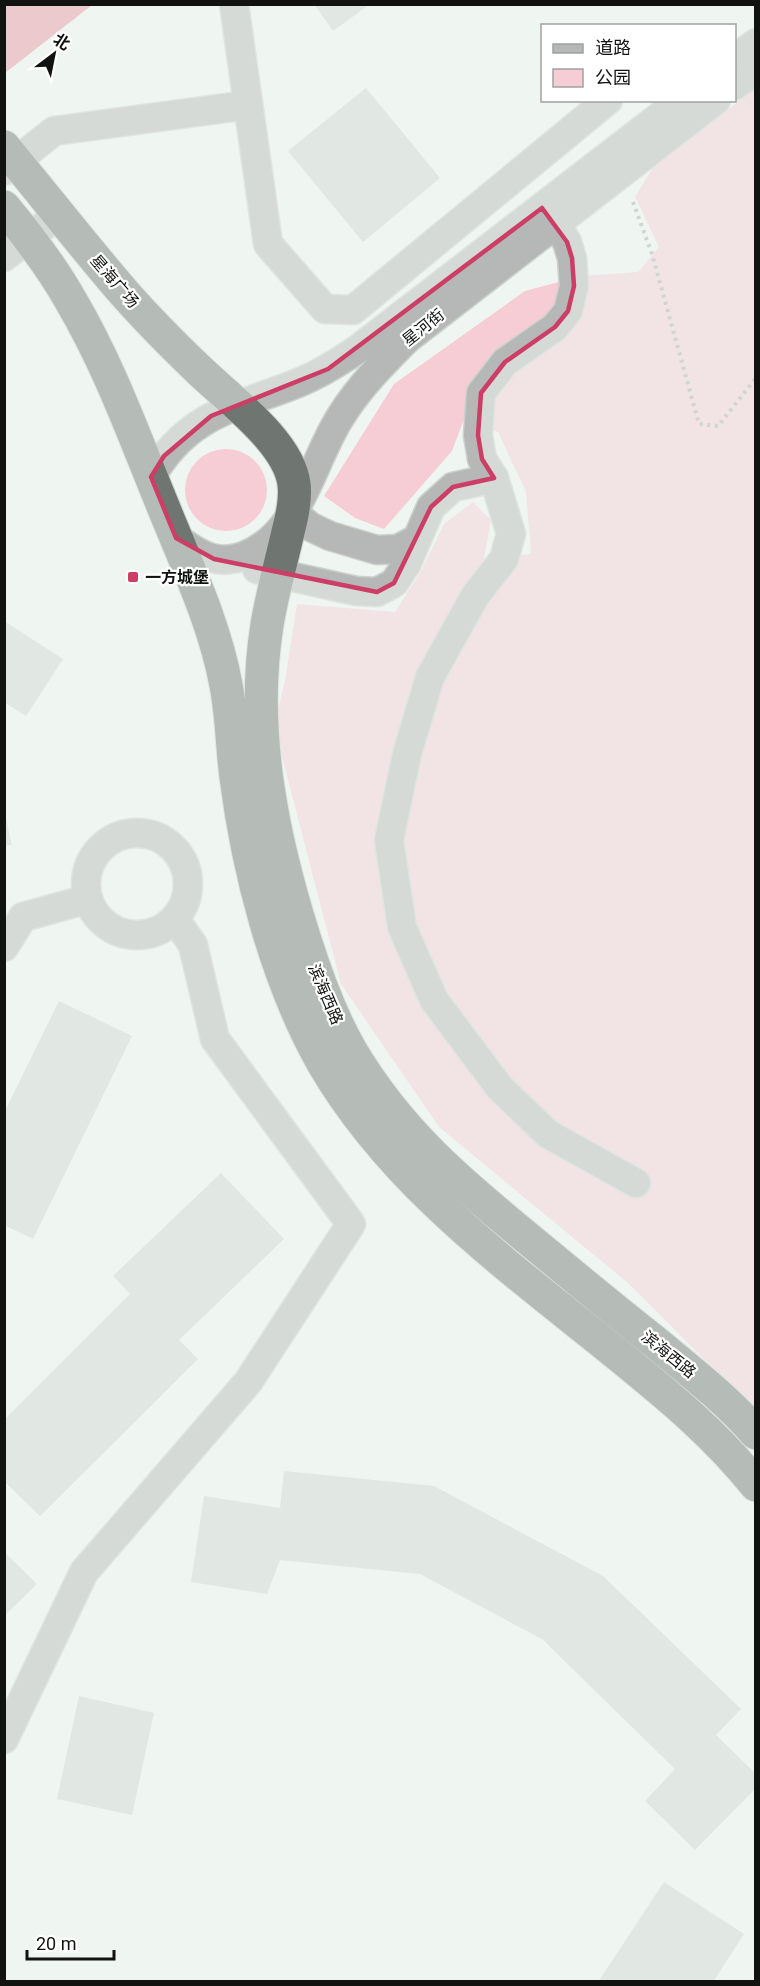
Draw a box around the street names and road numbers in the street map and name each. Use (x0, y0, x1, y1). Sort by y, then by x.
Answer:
street label: 星海广场 (86, 251, 143, 312)
street label: 星河街 (399, 305, 448, 350)
street label: 滨海西路 (304, 961, 347, 1027)
street label: 滨海西路 (638, 1327, 700, 1382)

